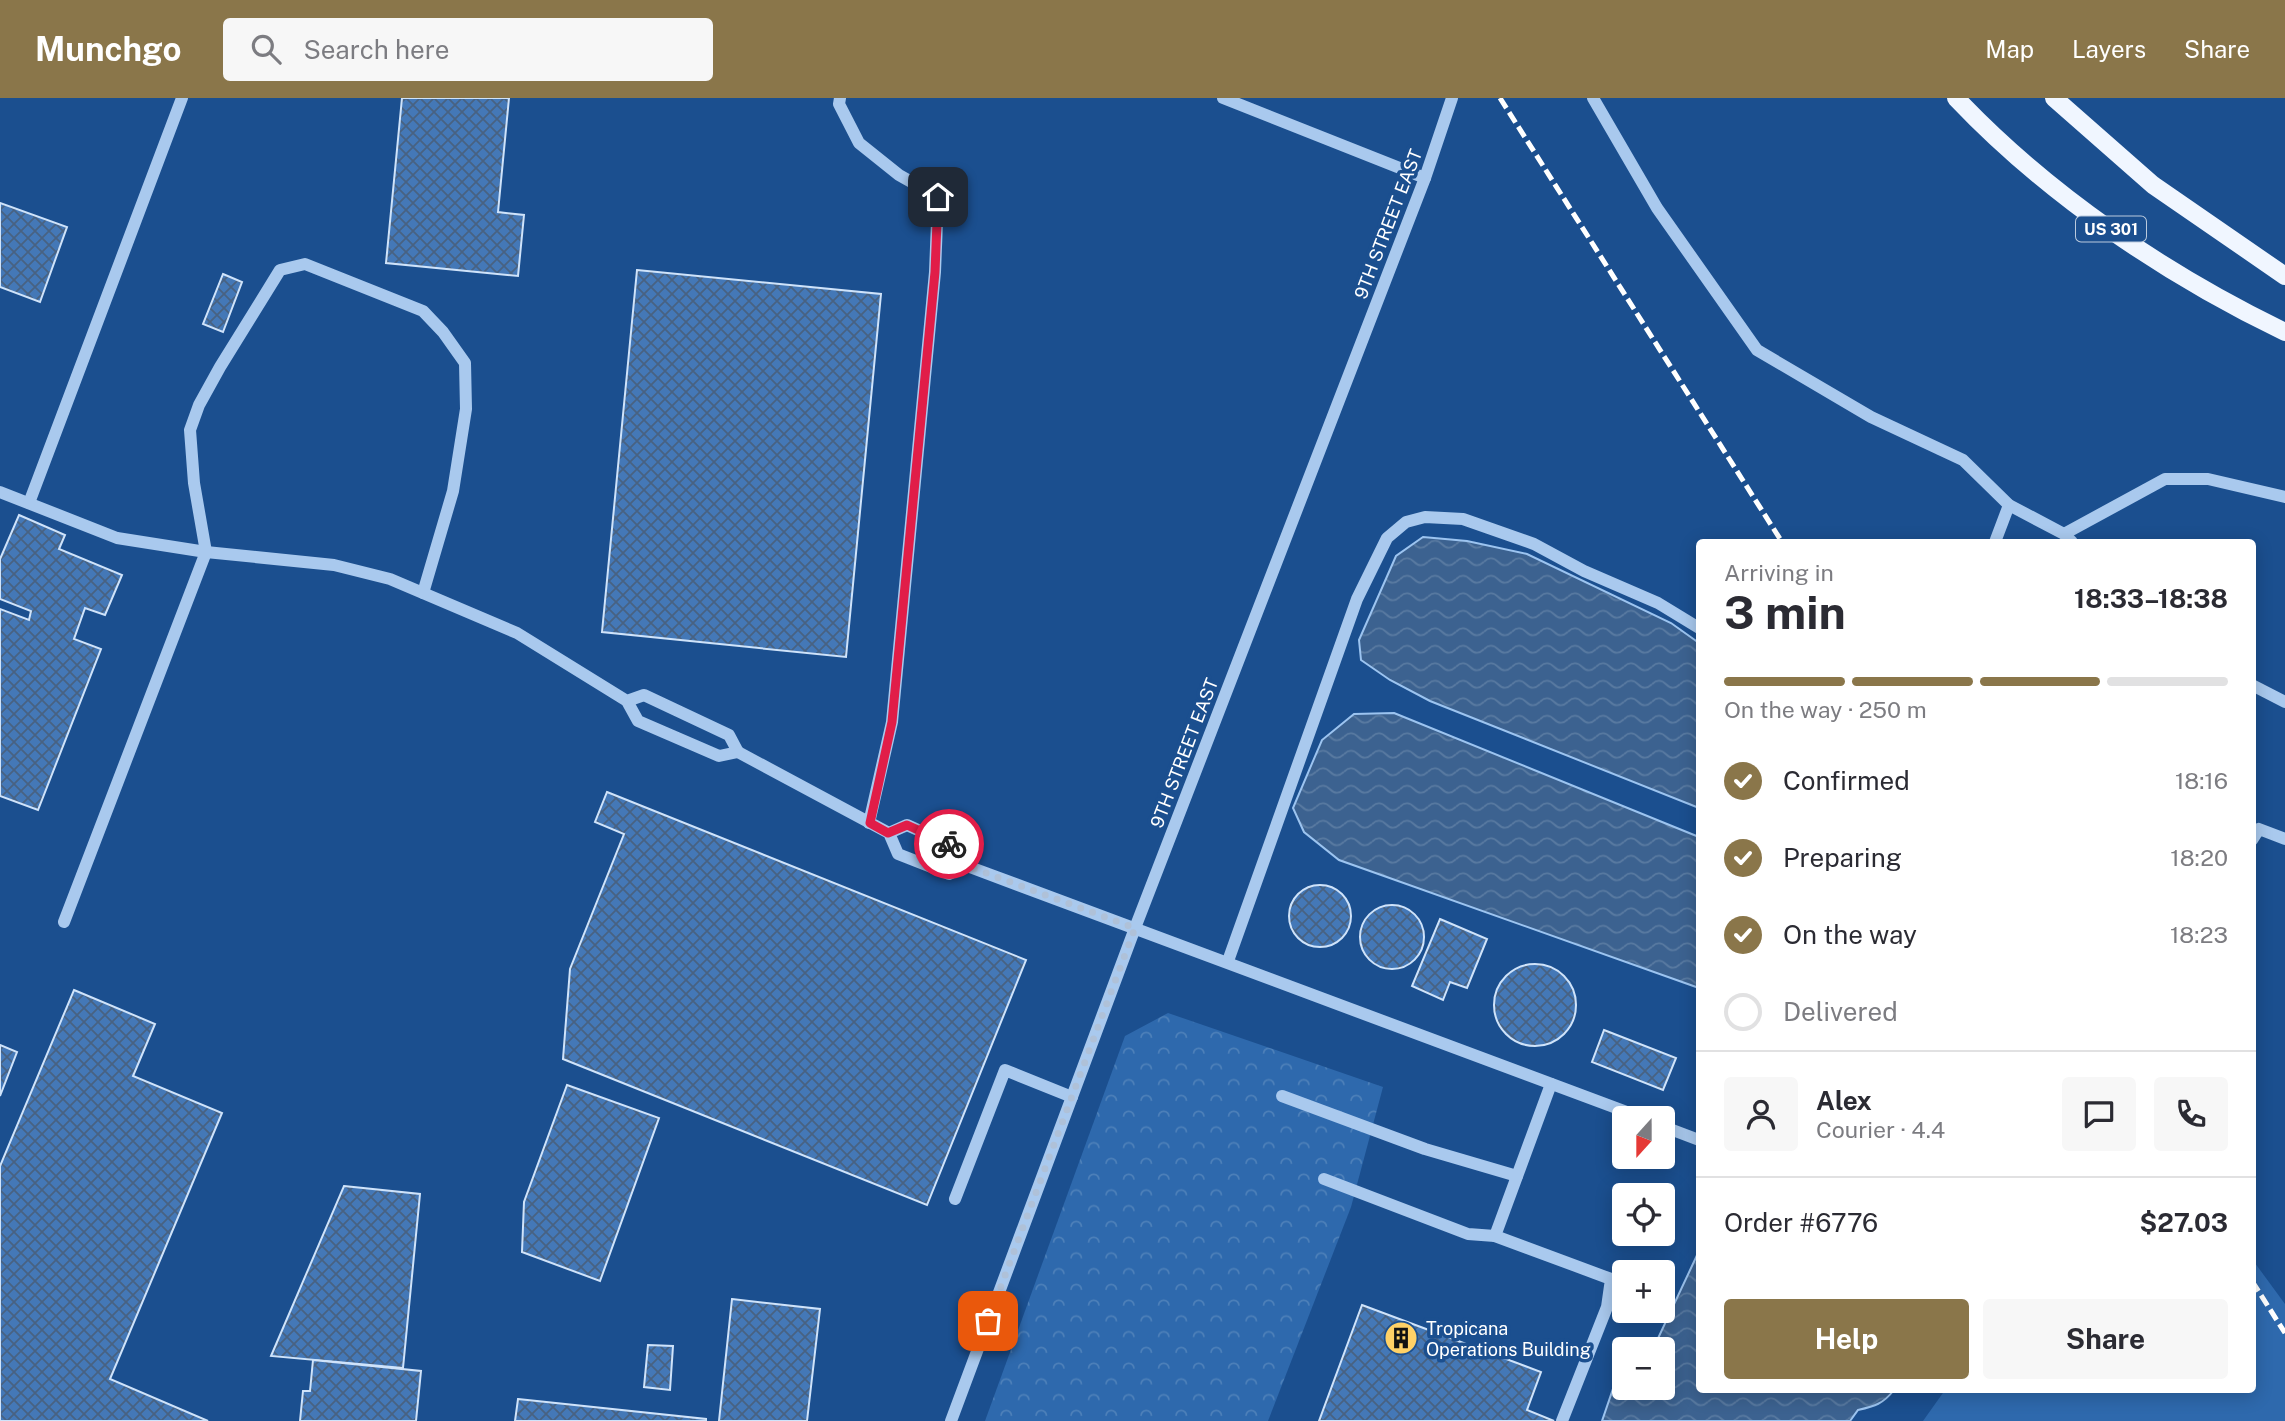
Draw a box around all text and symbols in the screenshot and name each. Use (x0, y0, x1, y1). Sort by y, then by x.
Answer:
search box (223, 18, 713, 81)
text: Munchgo (35, 30, 181, 68)
icon: search (247, 30, 285, 68)
text: Search here (303, 34, 449, 65)
text: Map (1985, 35, 2034, 63)
text: Layers (2072, 35, 2146, 63)
text: Share (2184, 35, 2250, 63)
street label: 9TH STREET EAST (1350, 146, 1426, 302)
pin (908, 167, 968, 227)
icon: home (919, 178, 957, 216)
road number: US 301 (2076, 217, 2146, 242)
text: Arriving in (1724, 559, 1834, 586)
text: 18:33–18:38 (2074, 583, 2228, 614)
text: 3 min (1724, 585, 1846, 639)
street label: 9TH STREET EAST (1146, 675, 1222, 831)
text: On the way · 250 m (1724, 696, 1927, 723)
icon: check (1724, 762, 1762, 800)
text: Confirmed (1783, 765, 1910, 796)
text: 18:16 (2175, 767, 2228, 794)
courier (914, 809, 984, 879)
icon: bike (930, 825, 968, 863)
icon: check (1724, 839, 1762, 877)
text: Preparing (1783, 842, 1902, 873)
text: 18:20 (2170, 844, 2228, 871)
icon: check (1724, 916, 1762, 954)
text: On the way (1783, 919, 1917, 950)
text: 18:23 (2170, 921, 2228, 948)
text: Delivered (1783, 996, 1898, 1027)
button: person (1724, 1077, 1798, 1151)
button: chat (2062, 1077, 2136, 1151)
button: phone (2154, 1077, 2228, 1151)
text: Alex (1816, 1085, 1872, 1116)
north arrow (1612, 1106, 1675, 1169)
map controls (1612, 1106, 1675, 1400)
text: Courier · 4.4 (1816, 1116, 1945, 1143)
button: locate (1612, 1183, 1675, 1246)
text: Order #6776 (1724, 1207, 1878, 1238)
text: $27.03 (2140, 1207, 2228, 1238)
button: + (1612, 1260, 1675, 1323)
pin (958, 1291, 1018, 1351)
button: Help (1724, 1299, 1969, 1379)
button: Share (1983, 1299, 2228, 1379)
icon: bag (969, 1302, 1007, 1340)
place label: Tropicana Operations Building (1426, 1318, 1591, 1360)
building icon: Tropicana Operations Building (1382, 1319, 1420, 1357)
button: − (1612, 1337, 1675, 1400)

